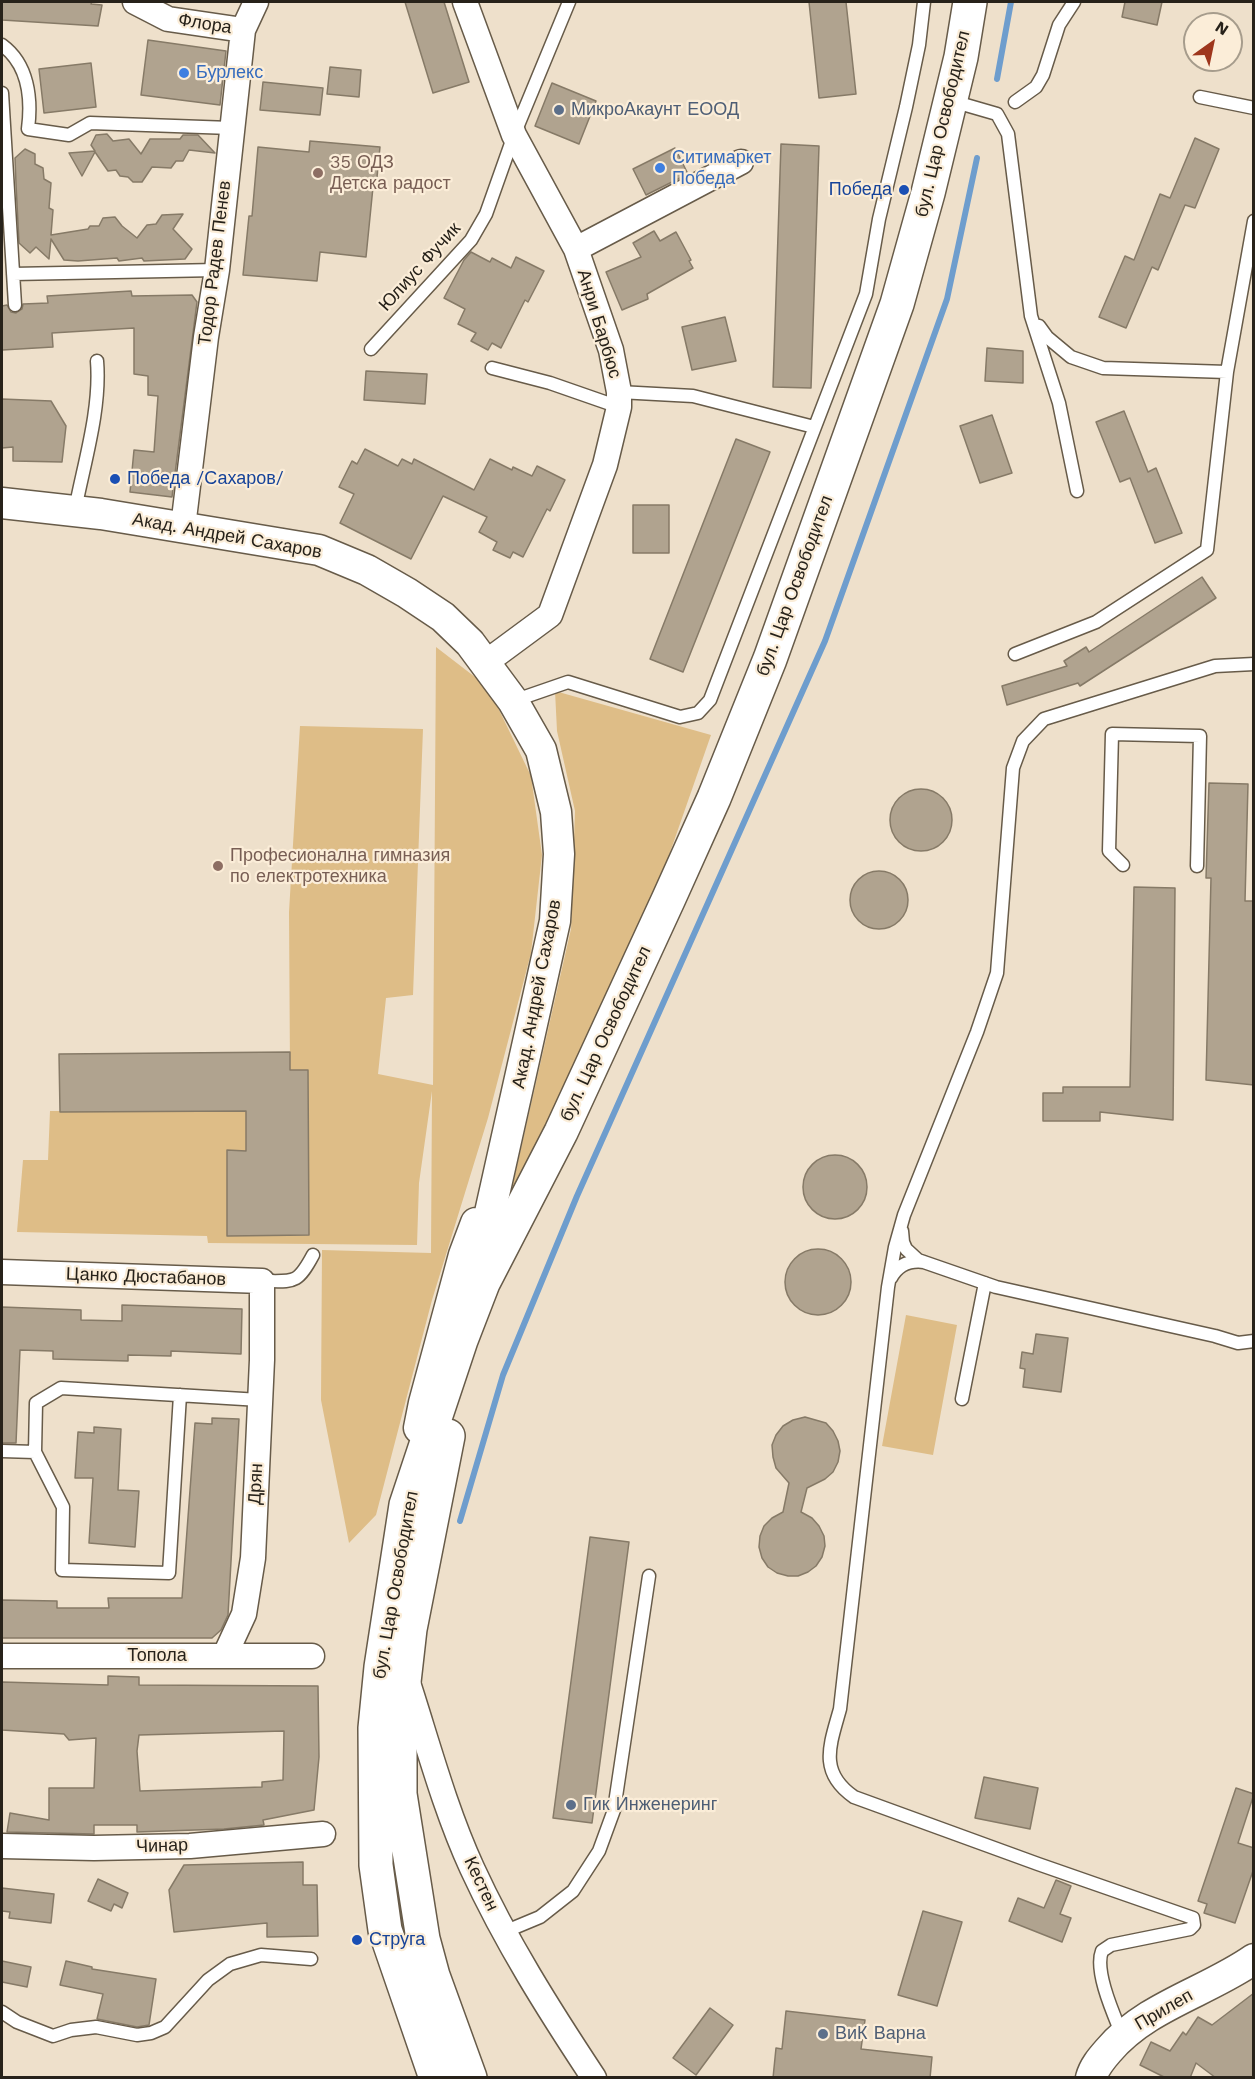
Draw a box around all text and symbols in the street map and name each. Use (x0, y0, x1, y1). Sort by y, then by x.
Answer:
street label: Флора (177, 9, 233, 39)
north arrow (1183, 12, 1243, 72)
text: N (1212, 17, 1232, 39)
street label: бул. Цар Освободител (911, 29, 975, 219)
place label: Бурлекс (196, 62, 263, 84)
marker: Бурлекс (177, 66, 191, 80)
place label: МикроАкаунт ЕООД (571, 99, 739, 121)
marker: МикроАкаунт ЕООД (552, 103, 566, 117)
place label: Ситимаркет Победа (672, 147, 771, 190)
place label: 35 ОДЗ Детска радост (330, 152, 451, 195)
marker: Ситимаркет Победа (653, 161, 667, 175)
marker: 35 ОДЗ Детска радост (311, 166, 325, 180)
street label: Тодор Радев Пенев (194, 179, 236, 347)
place label: Победа (829, 179, 892, 201)
marker: Победа (897, 183, 911, 197)
street label: Юлиус Фучик (375, 218, 465, 316)
street label: Анри Барбюс (572, 267, 626, 381)
place label: Победа /Сахаров/ (127, 468, 284, 490)
marker: Победа /Сахаров/ (108, 472, 122, 486)
street label: бул. Цар Освободител (752, 493, 838, 679)
street label: Акад. Андрей Сахаров (131, 509, 323, 563)
place label: Професионална гимназия по електротехника (230, 845, 450, 888)
marker: Професионална гимназия по електротехника (211, 859, 225, 873)
street label: Акад. Андрей Сахаров (508, 898, 566, 1090)
street label: бул. Цар Освободител (556, 943, 656, 1125)
street label: Цанко Дюстабанов (66, 1263, 226, 1291)
street label: Дрян (244, 1463, 268, 1505)
street label: бул. Цар Освободител (369, 1489, 423, 1681)
street label: Топола (127, 1645, 187, 1667)
place label: Гик Инженеринг (583, 1794, 717, 1816)
marker: Гик Инженеринг (564, 1798, 578, 1812)
street label: Чинар (136, 1834, 188, 1858)
street label: Кестен (459, 1853, 503, 1915)
place label: Струга (369, 1929, 425, 1951)
marker: Струга (350, 1933, 364, 1947)
street label: Прилеп (1131, 1985, 1197, 2035)
place label: ВиК Варна (835, 2023, 926, 2045)
marker: ВиК Варна (816, 2027, 830, 2041)

